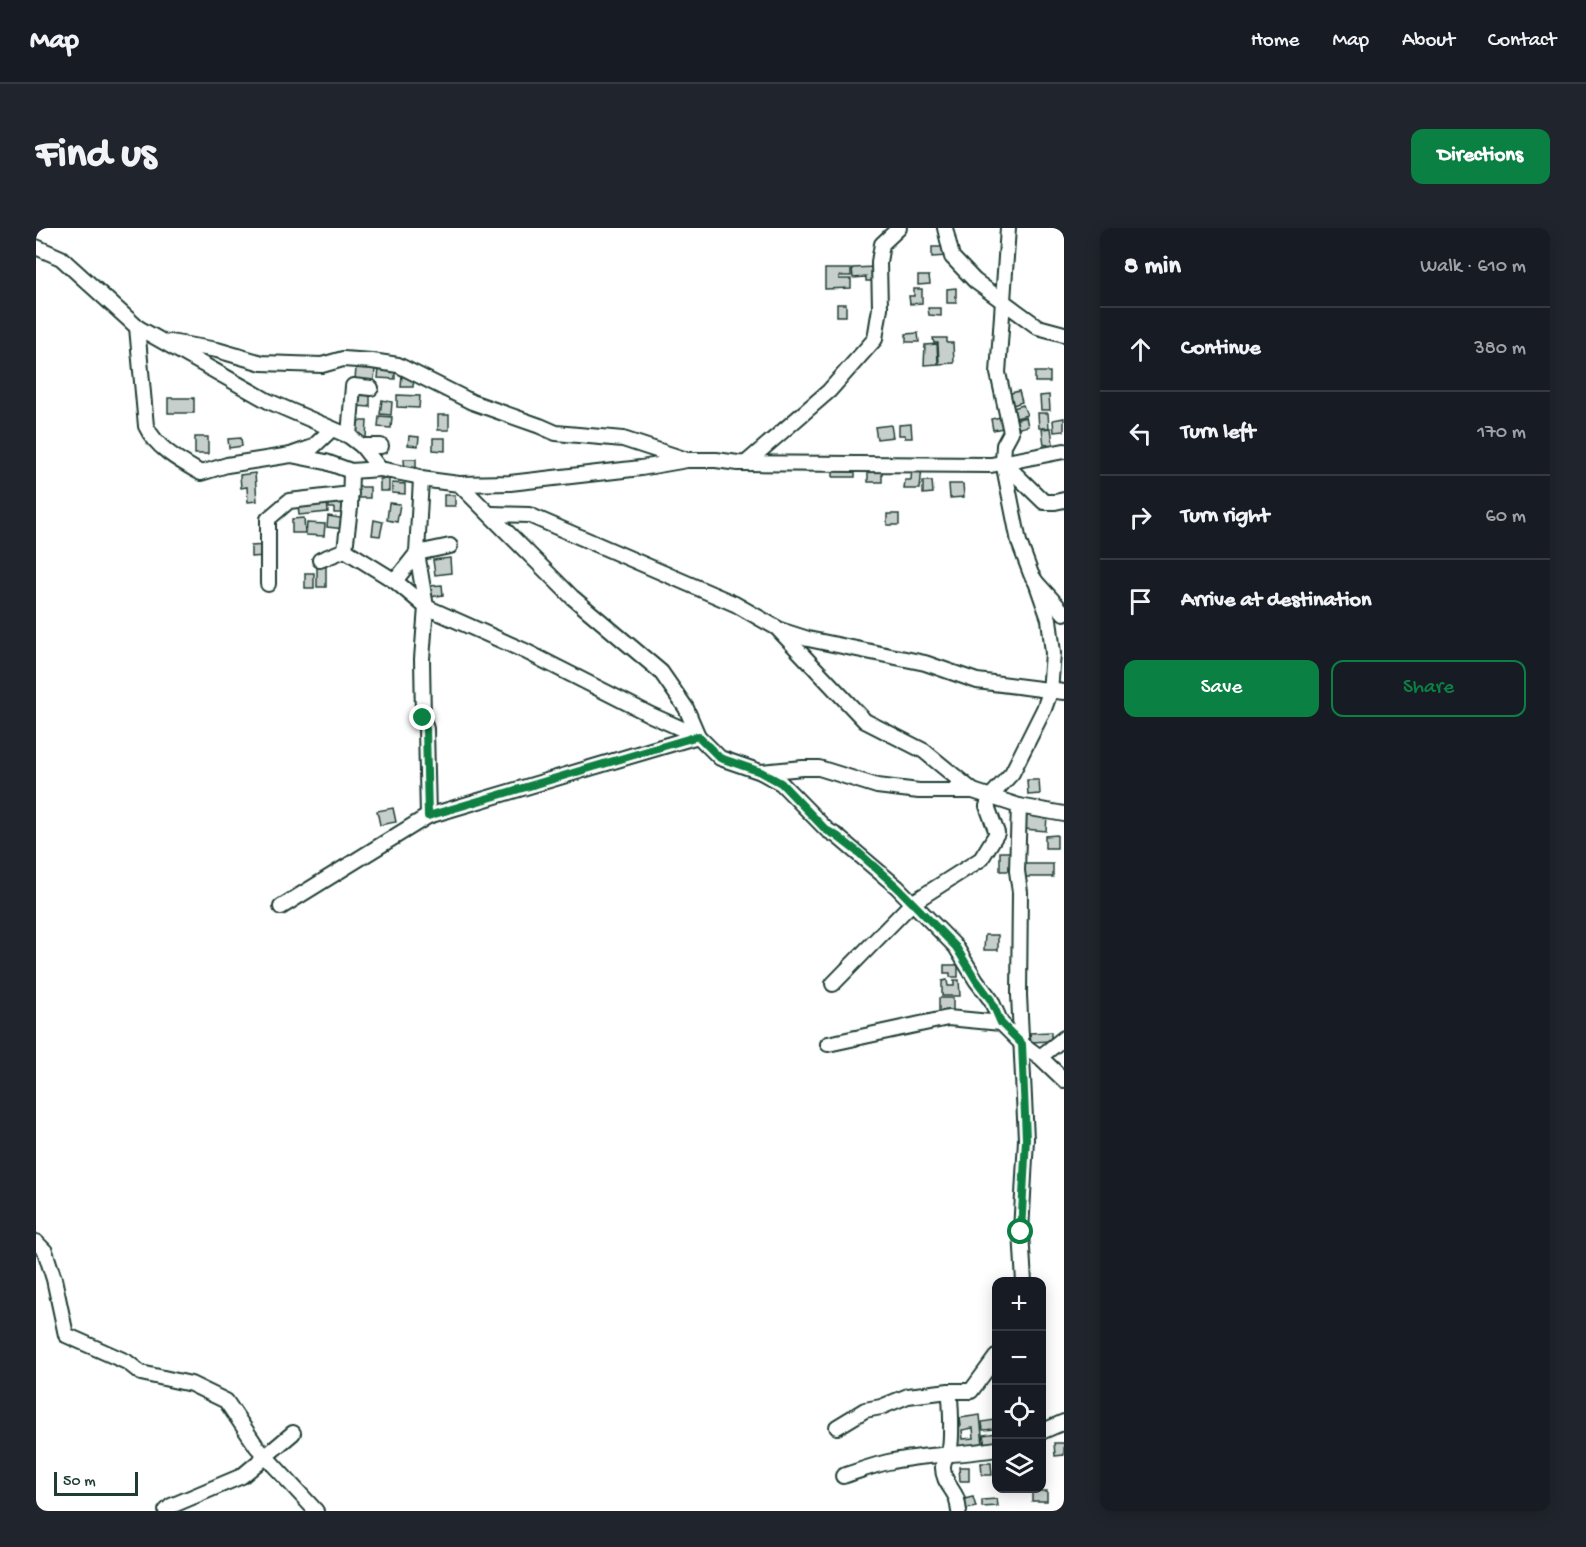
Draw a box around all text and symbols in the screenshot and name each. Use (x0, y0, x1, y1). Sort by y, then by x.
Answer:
text: Map (30, 25, 79, 58)
text: Home (1251, 29, 1299, 54)
text: Map (1332, 29, 1369, 54)
text: About (1402, 29, 1455, 54)
text: Contact (1488, 29, 1556, 54)
button: Directions (1411, 129, 1550, 184)
text: Find us (36, 132, 156, 181)
text: 8 min (1124, 252, 1181, 283)
text: Walk · 610 m (1420, 256, 1526, 279)
icon: ahead (1124, 333, 1157, 366)
text: Continue (1181, 336, 1261, 362)
text: 380 m (1474, 338, 1526, 361)
icon: left (1124, 417, 1157, 450)
text: Turn left (1181, 420, 1255, 446)
text: 170 m (1477, 422, 1526, 445)
icon: right (1124, 501, 1157, 534)
text: Turn right (1181, 504, 1269, 530)
text: 60 m (1486, 506, 1526, 529)
icon: arrive (1124, 585, 1157, 618)
text: Arrive at destination (1181, 588, 1371, 614)
button: Save (1124, 660, 1319, 717)
button: Share (1331, 660, 1526, 717)
route end (409, 704, 435, 730)
route start (1007, 1218, 1033, 1244)
map controls (992, 1277, 1046, 1493)
button: + (992, 1277, 1046, 1331)
button: − (992, 1331, 1046, 1385)
button: locate (992, 1385, 1046, 1439)
button: layers (992, 1439, 1046, 1493)
scale bar (54, 1469, 138, 1496)
text: 50 m (63, 1473, 96, 1492)

